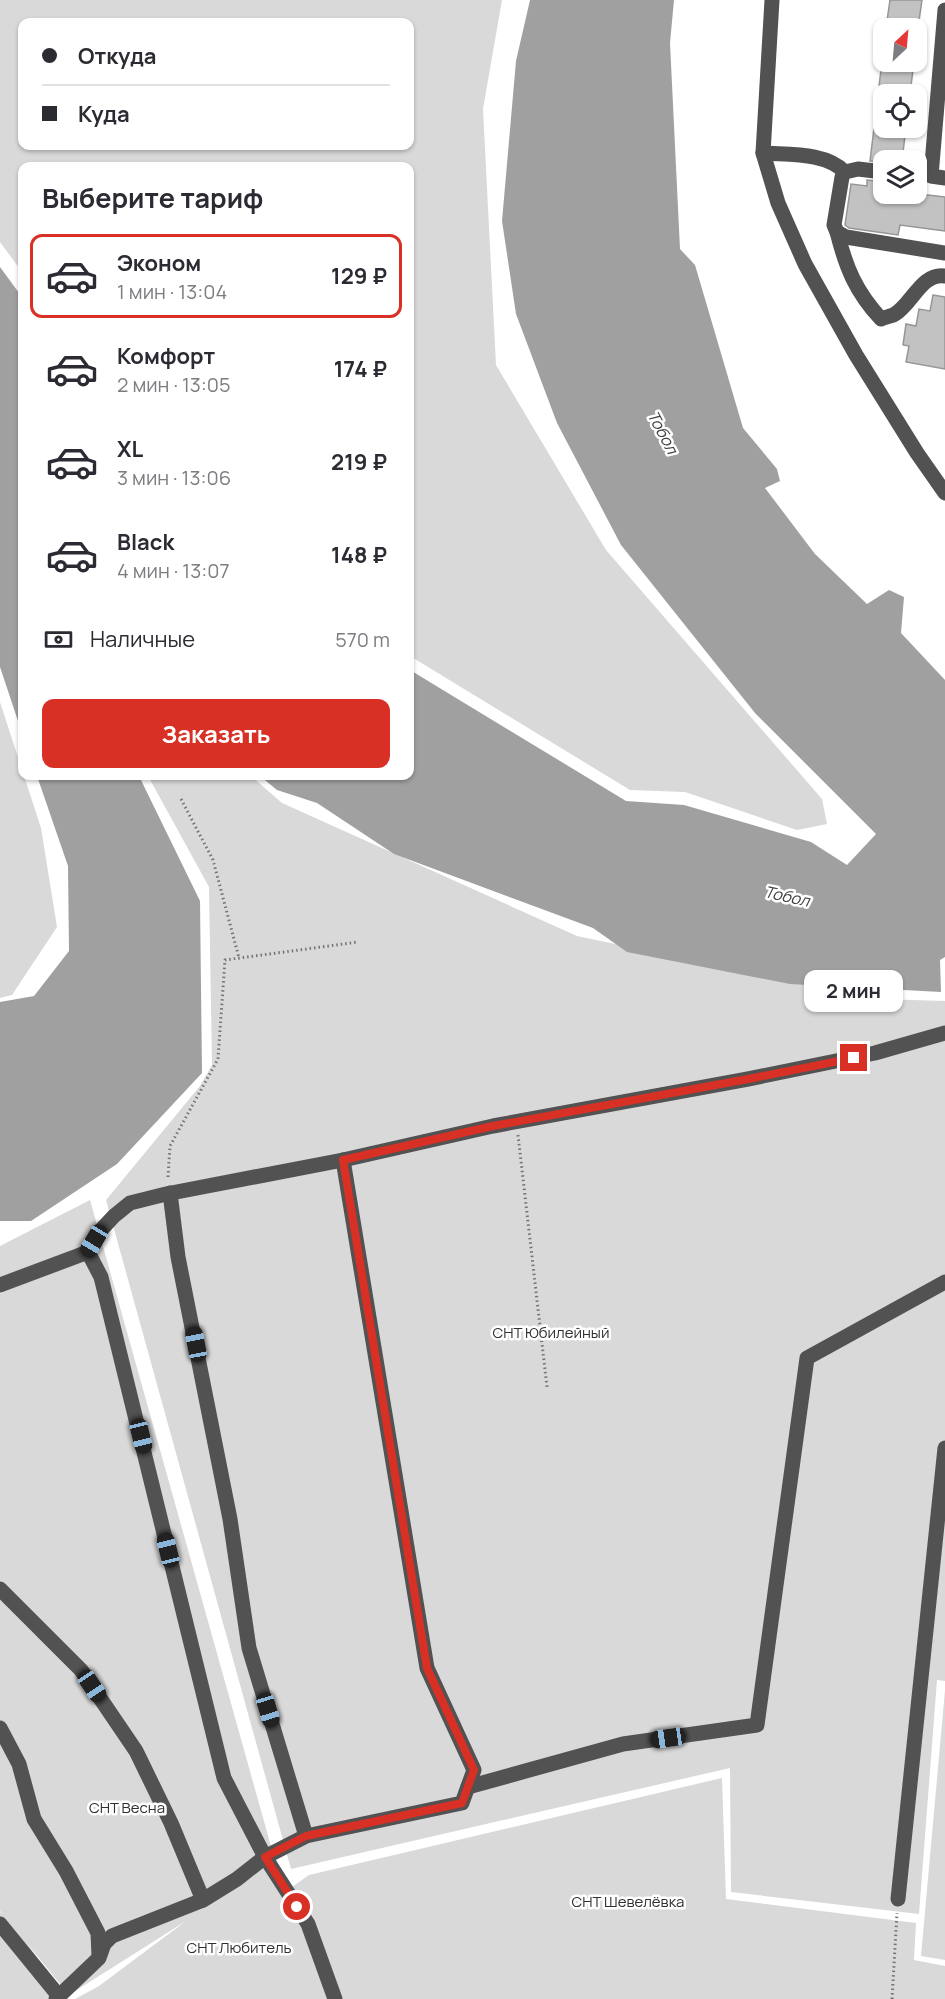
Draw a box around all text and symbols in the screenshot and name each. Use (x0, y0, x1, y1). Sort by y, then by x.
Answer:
north arrow (873, 18, 927, 72)
map controls (873, 18, 927, 204)
text: Откуда (78, 41, 157, 71)
button: locate (873, 84, 927, 138)
text: Куда (78, 99, 130, 129)
button: layers (873, 150, 927, 204)
text: Выберите тариф (42, 179, 263, 216)
text: Эконом (117, 248, 201, 278)
icon: car (45, 249, 99, 303)
text: 129 ₽ (331, 261, 387, 291)
text: 1 мин · 13:04 (117, 278, 227, 305)
text: Комфорт (117, 341, 215, 371)
icon: car (45, 342, 99, 396)
text: 174 ₽ (334, 354, 387, 384)
text: 2 мин · 13:05 (117, 371, 231, 398)
water label: Тобол (643, 407, 684, 459)
text: XL (117, 434, 143, 464)
icon: car (45, 435, 99, 489)
text: 219 ₽ (331, 447, 387, 477)
text: 3 мин · 13:06 (117, 464, 231, 491)
text: Black (117, 527, 174, 557)
icon: car (45, 528, 99, 582)
text: 148 ₽ (331, 540, 387, 570)
text: 4 мин · 13:07 (117, 557, 229, 584)
icon: cash (42, 623, 75, 656)
text: Наличные (90, 624, 195, 654)
text: 570 m (335, 626, 390, 653)
button: Заказать (42, 699, 390, 768)
water label: Тобол (762, 880, 813, 912)
callout: 2 мин (804, 971, 904, 1013)
text: 2 мин (826, 977, 881, 1004)
route end (840, 1044, 867, 1071)
car (77, 1221, 111, 1261)
park label: СНТ Юбилейный (493, 1322, 609, 1343)
car (184, 1325, 208, 1363)
car (128, 1416, 154, 1456)
car (155, 1530, 181, 1570)
car (74, 1666, 110, 1706)
car (254, 1690, 282, 1730)
car (649, 1727, 687, 1749)
park label: СНТ Весна (89, 1797, 165, 1818)
park label: СНТ Шевелёвка (572, 1891, 684, 1912)
route start (283, 1893, 310, 1920)
park label: СНТ Любитель (186, 1937, 292, 1958)

